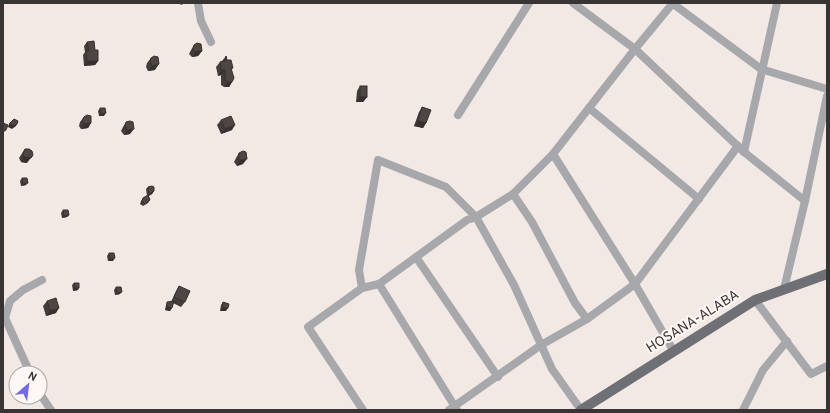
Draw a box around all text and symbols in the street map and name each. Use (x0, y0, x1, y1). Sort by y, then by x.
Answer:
street label: HOSANA-ALABA (643, 287, 743, 357)
north arrow (8, 365, 48, 405)
text: N (25, 369, 39, 385)

